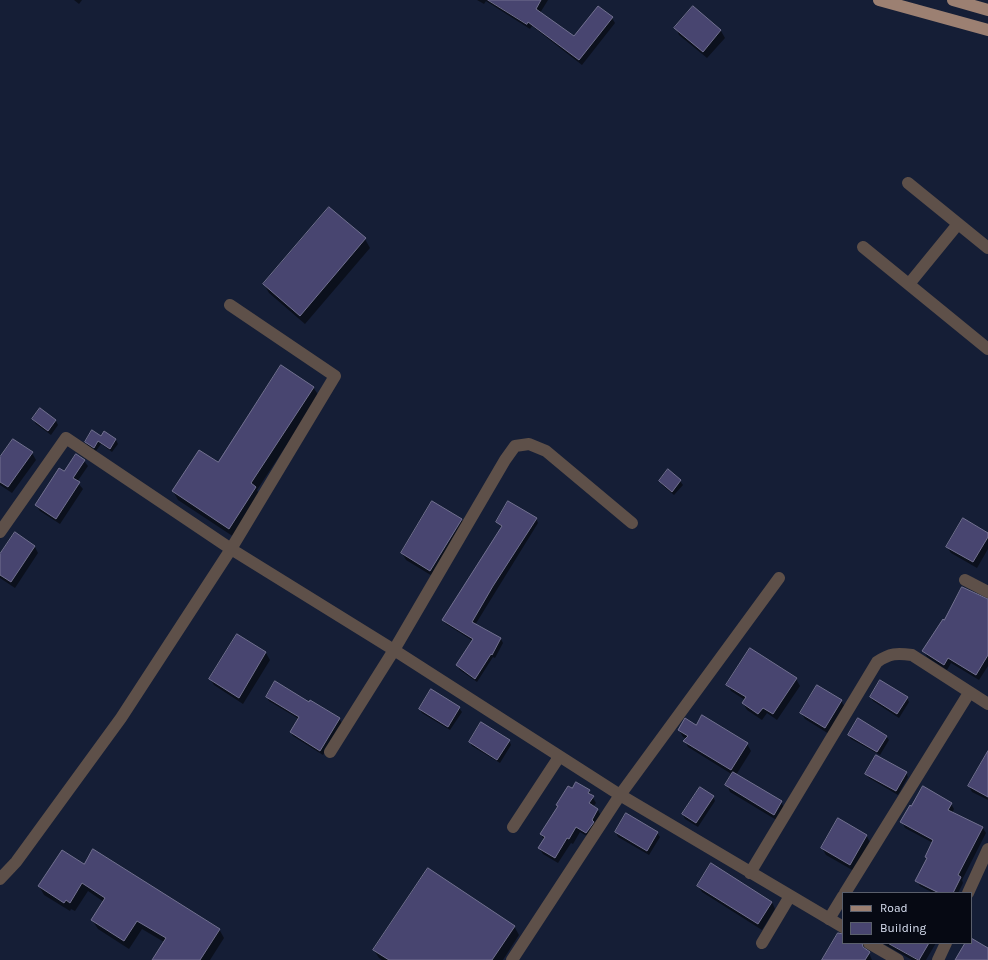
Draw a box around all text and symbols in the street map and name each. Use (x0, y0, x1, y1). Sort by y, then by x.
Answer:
legend (842, 892, 972, 944)
text: Road (880, 901, 908, 915)
text: Building (880, 921, 926, 935)

